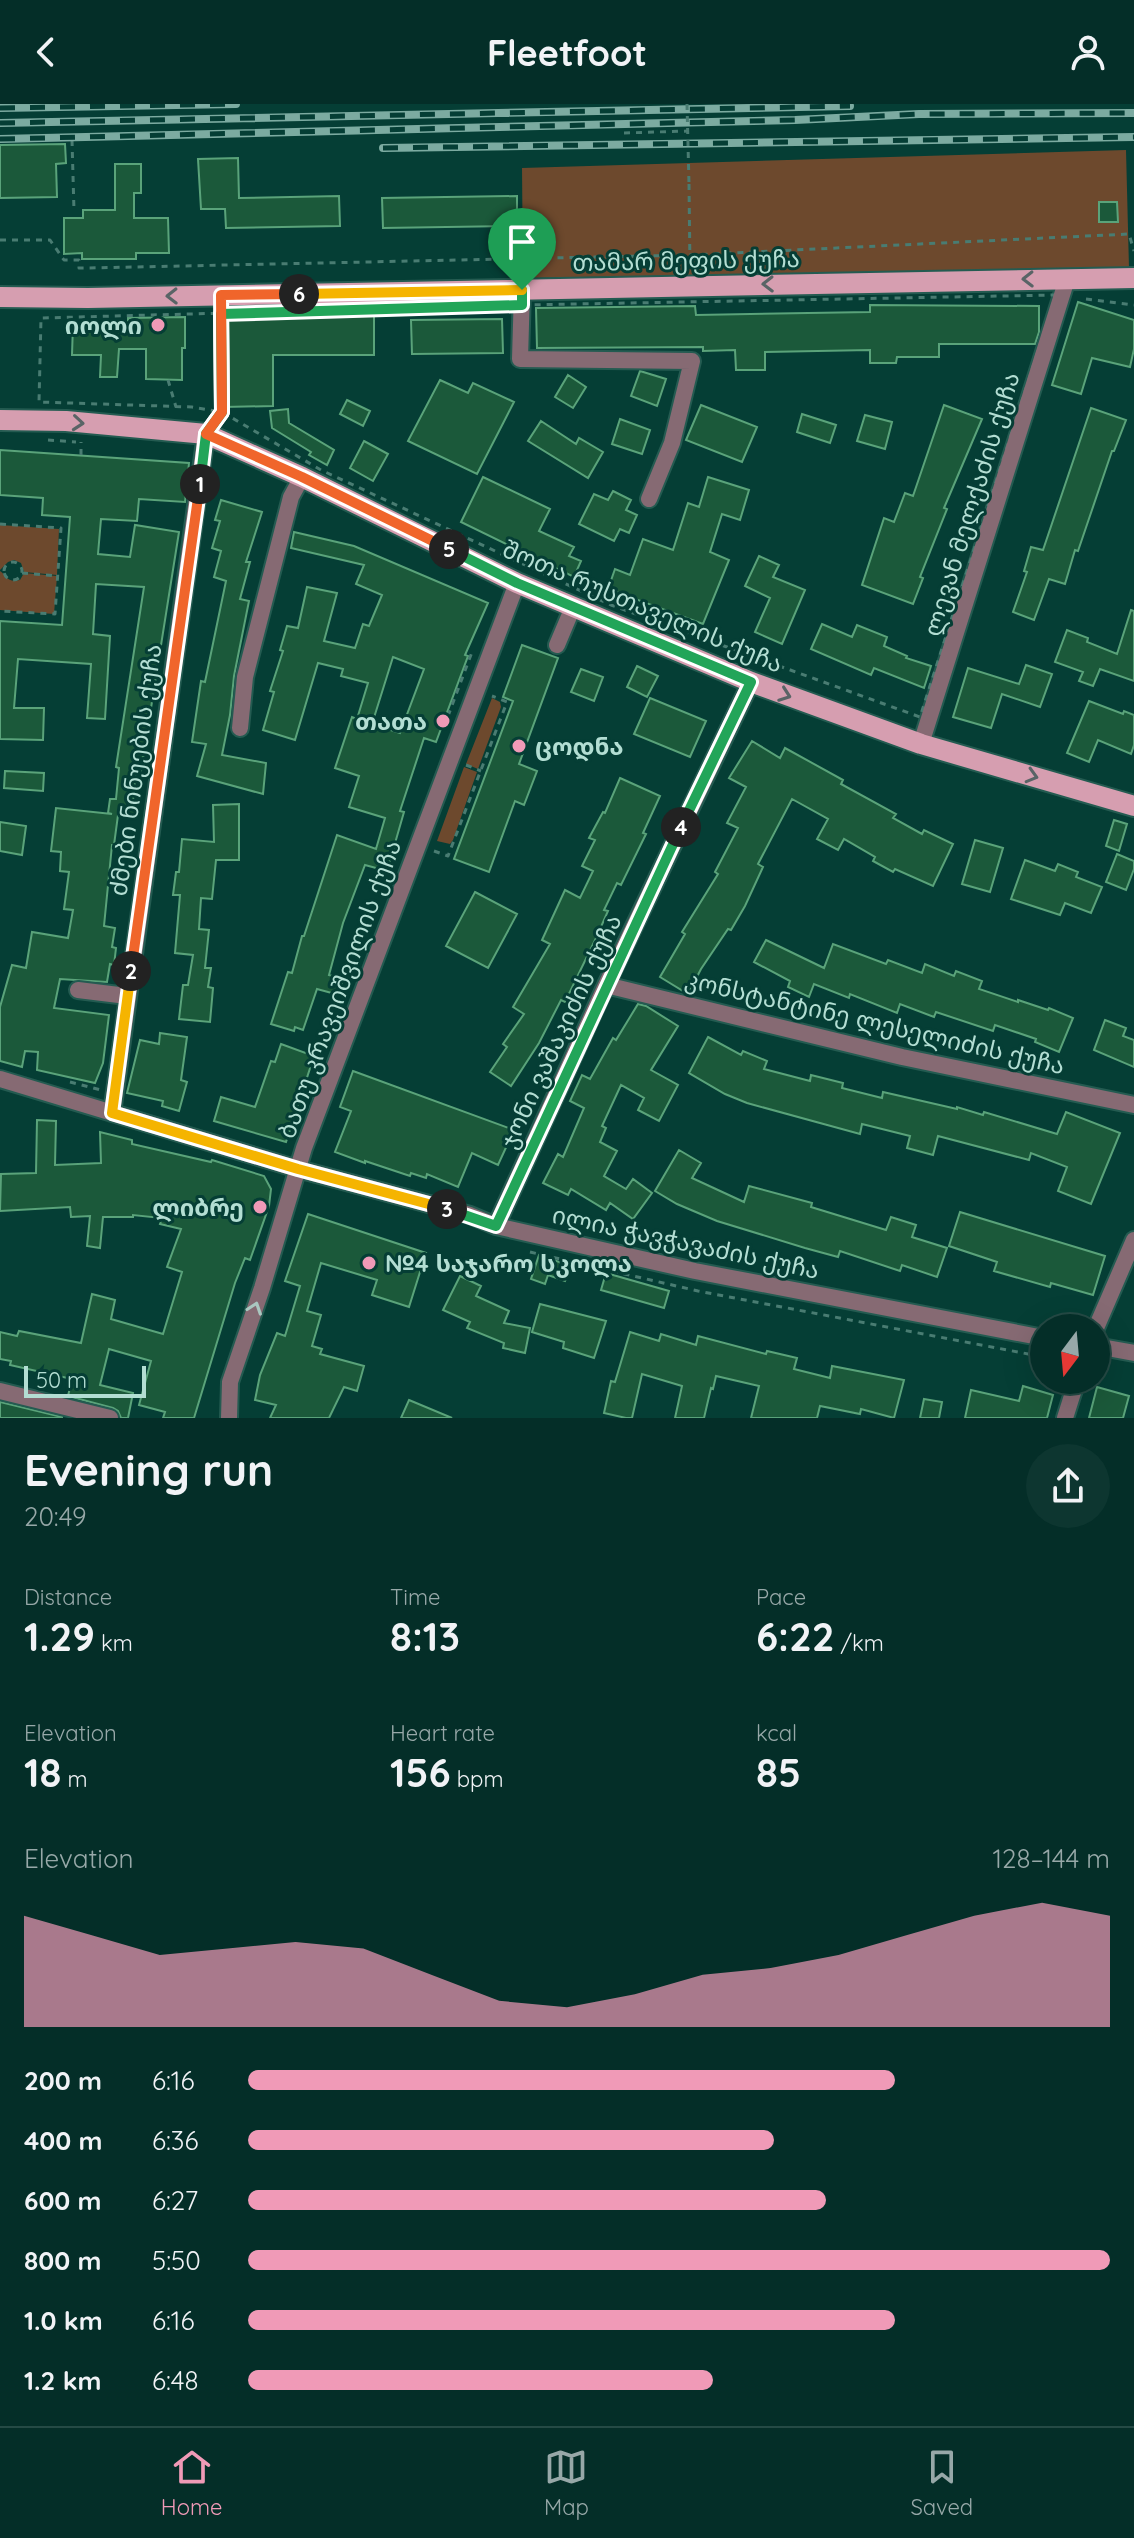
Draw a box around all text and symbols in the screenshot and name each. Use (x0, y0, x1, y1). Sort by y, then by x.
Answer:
icon: back (24, 30, 68, 74)
text: Fleetfoot (487, 30, 647, 75)
icon: person (1066, 30, 1110, 74)
pin (488, 208, 556, 290)
icon: arrive (500, 220, 544, 264)
street label: თამარ მეფის ქუჩა (572, 243, 800, 277)
one-way arrow (1021, 271, 1034, 288)
pin: 6 (279, 274, 319, 314)
one-way arrow (761, 276, 774, 293)
text: 6 (293, 280, 305, 308)
one-way arrow (165, 287, 178, 304)
place label: იოლი (65, 310, 142, 340)
marker: იოლი (149, 316, 167, 334)
street label: ლევან მელქაძის ქუჩა (917, 368, 1025, 640)
one-way arrow (72, 414, 85, 431)
pin: 1 (180, 464, 220, 504)
text: 1 (196, 470, 204, 498)
pin: 5 (429, 529, 469, 569)
street label: შოთა რუსთაველის ქუჩა (498, 533, 788, 679)
text: 5 (443, 535, 455, 563)
street label: ძმები ნინუების ქუჩა (102, 642, 168, 898)
one-way arrow (777, 685, 791, 701)
place label: თათა (355, 706, 427, 736)
marker: თათა (434, 712, 452, 730)
place label: ცოდნა (535, 731, 623, 762)
marker: ცოდნა (510, 737, 528, 755)
one-way arrow (1025, 767, 1038, 783)
pin: 4 (661, 807, 701, 847)
text: 4 (675, 813, 687, 841)
street label: ბათუ კრავეიშვილის ქუჩა (271, 836, 407, 1142)
street label: ჯონი ვაშაკიძის ქუჩა (493, 909, 627, 1153)
pin: 2 (111, 951, 151, 991)
text: 2 (125, 957, 137, 985)
street label: კონსტანტინე ლესელიძის ქუჩა (682, 964, 1068, 1080)
pin: 3 (427, 1189, 467, 1229)
place label: ლიბრე (152, 1192, 244, 1222)
text: 3 (441, 1195, 453, 1223)
marker: ლიბრე (251, 1198, 269, 1216)
street label: ილია ჭავჭავაძის ქუჩა (550, 1199, 822, 1285)
place label: №4 საჯარო სკოლა (385, 1248, 632, 1278)
marker: №4 საჯარო სკოლა (360, 1254, 378, 1272)
one-way arrow (246, 1302, 262, 1316)
north arrow (1030, 1314, 1110, 1394)
map controls (1030, 1314, 1110, 1394)
scale bar (24, 1362, 146, 1398)
text: 50 m (36, 1366, 87, 1394)
text: Evening run (24, 1442, 273, 1497)
button: share (1026, 1444, 1110, 1528)
text: 20:49 (24, 1500, 86, 1533)
text: Distance (24, 1583, 112, 1611)
text: Time (390, 1583, 441, 1611)
text: Pace (756, 1583, 806, 1611)
text: 1.29 (24, 1611, 95, 1661)
text: 8:13 (390, 1611, 460, 1661)
text: 6:22 (756, 1611, 835, 1661)
text: km (95, 1629, 133, 1657)
text: /km (835, 1629, 884, 1657)
text: Elevation (24, 1719, 117, 1747)
text: Heart rate (390, 1719, 495, 1747)
text: kcal (756, 1719, 797, 1747)
text: 18 (24, 1747, 61, 1797)
text: 156 (390, 1747, 451, 1797)
text: 85 (756, 1747, 801, 1797)
text: m (61, 1765, 88, 1793)
text: bpm (451, 1765, 503, 1793)
text: Elevation (24, 1842, 134, 1875)
text: 128–144 m (992, 1842, 1110, 1875)
text: 200 m (24, 2064, 102, 2097)
text: 6:16 (152, 2064, 194, 2097)
text: 400 m (24, 2124, 102, 2157)
text: 6:36 (152, 2124, 198, 2157)
text: 600 m (24, 2184, 102, 2217)
text: 6:27 (152, 2184, 198, 2217)
text: 800 m (24, 2244, 101, 2277)
text: 5:50 (152, 2244, 201, 2277)
text: 1.0 km (24, 2304, 103, 2337)
text: 6:16 (152, 2304, 194, 2337)
text: 1.2 km (24, 2364, 101, 2397)
text: 6:48 (152, 2364, 199, 2397)
tab: Home (161, 2445, 222, 2521)
tab: Map (544, 2445, 589, 2521)
tab: Saved (910, 2445, 973, 2521)

